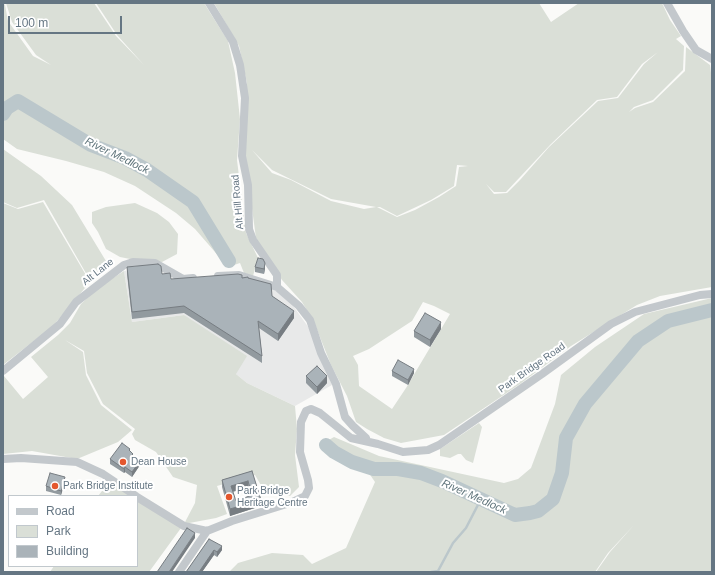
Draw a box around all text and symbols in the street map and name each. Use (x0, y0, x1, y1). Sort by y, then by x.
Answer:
scale bar (10, 8, 124, 34)
text: 100 m (15, 16, 48, 30)
water label: River Medlock (83, 135, 151, 177)
street label: Alt Hill Road (230, 174, 246, 230)
street label: Alt Lane (80, 256, 116, 288)
street label: Park Bridge Road (496, 340, 568, 396)
place label: Dean House (131, 456, 187, 468)
marker: Dean House (118, 457, 128, 467)
water label: River Medlock (439, 477, 509, 517)
place label: Park Bridge Institute (63, 480, 153, 492)
marker: Park Bridge Institute (50, 481, 60, 491)
place label: Park Bridge Heritage Centre (237, 485, 308, 508)
marker: Park Bridge Heritage Centre (224, 492, 234, 502)
legend (8, 495, 138, 567)
text: Road (46, 504, 75, 518)
text: Park (46, 524, 71, 538)
text: Building (46, 544, 89, 558)

